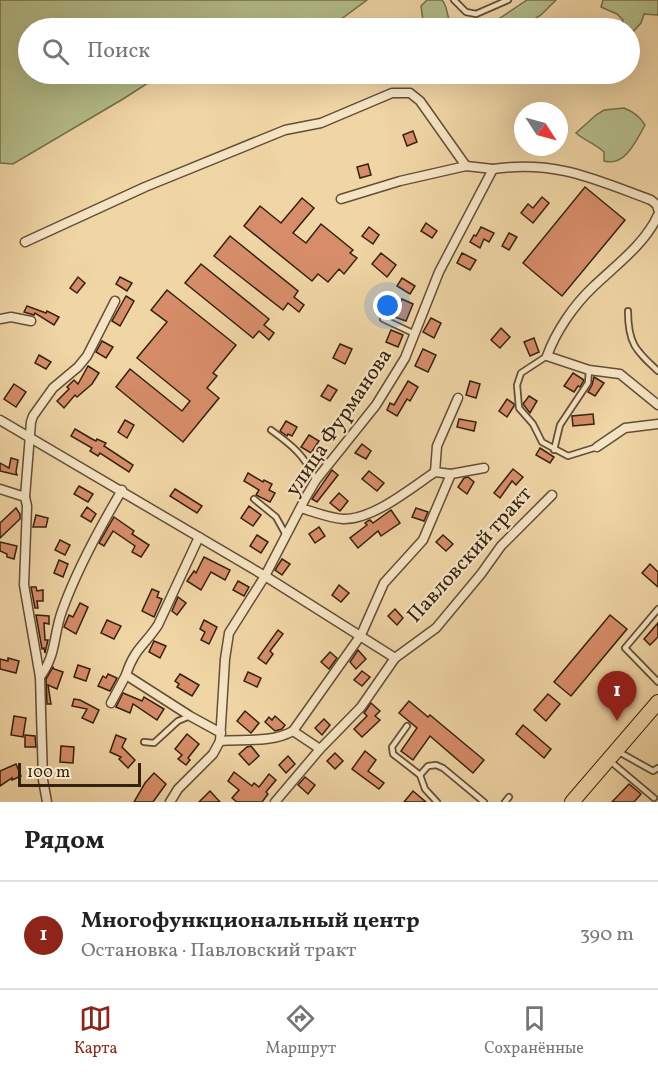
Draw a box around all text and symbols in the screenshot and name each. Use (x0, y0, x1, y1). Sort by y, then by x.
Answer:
search box (18, 18, 640, 84)
icon: search (39, 35, 72, 68)
text: Поиск (87, 36, 150, 67)
north arrow (514, 102, 568, 156)
your location (373, 291, 402, 320)
street label: улица Фурманова (279, 343, 400, 502)
street label: Павловский тракт (401, 480, 540, 630)
pin: 1 (598, 672, 636, 721)
scale bar (18, 760, 141, 788)
text: 100 m (27, 762, 70, 784)
text: Рядом (24, 823, 104, 859)
text: Многофункциональный центр (81, 906, 420, 937)
text: 1 (39, 921, 48, 949)
text: 390 m (580, 921, 634, 949)
text: Остановка · Павловский тракт (81, 937, 356, 965)
tab: Карта (74, 1002, 117, 1060)
tab: Маршрут (265, 1002, 336, 1060)
tab: Сохранённые (484, 1002, 584, 1060)

